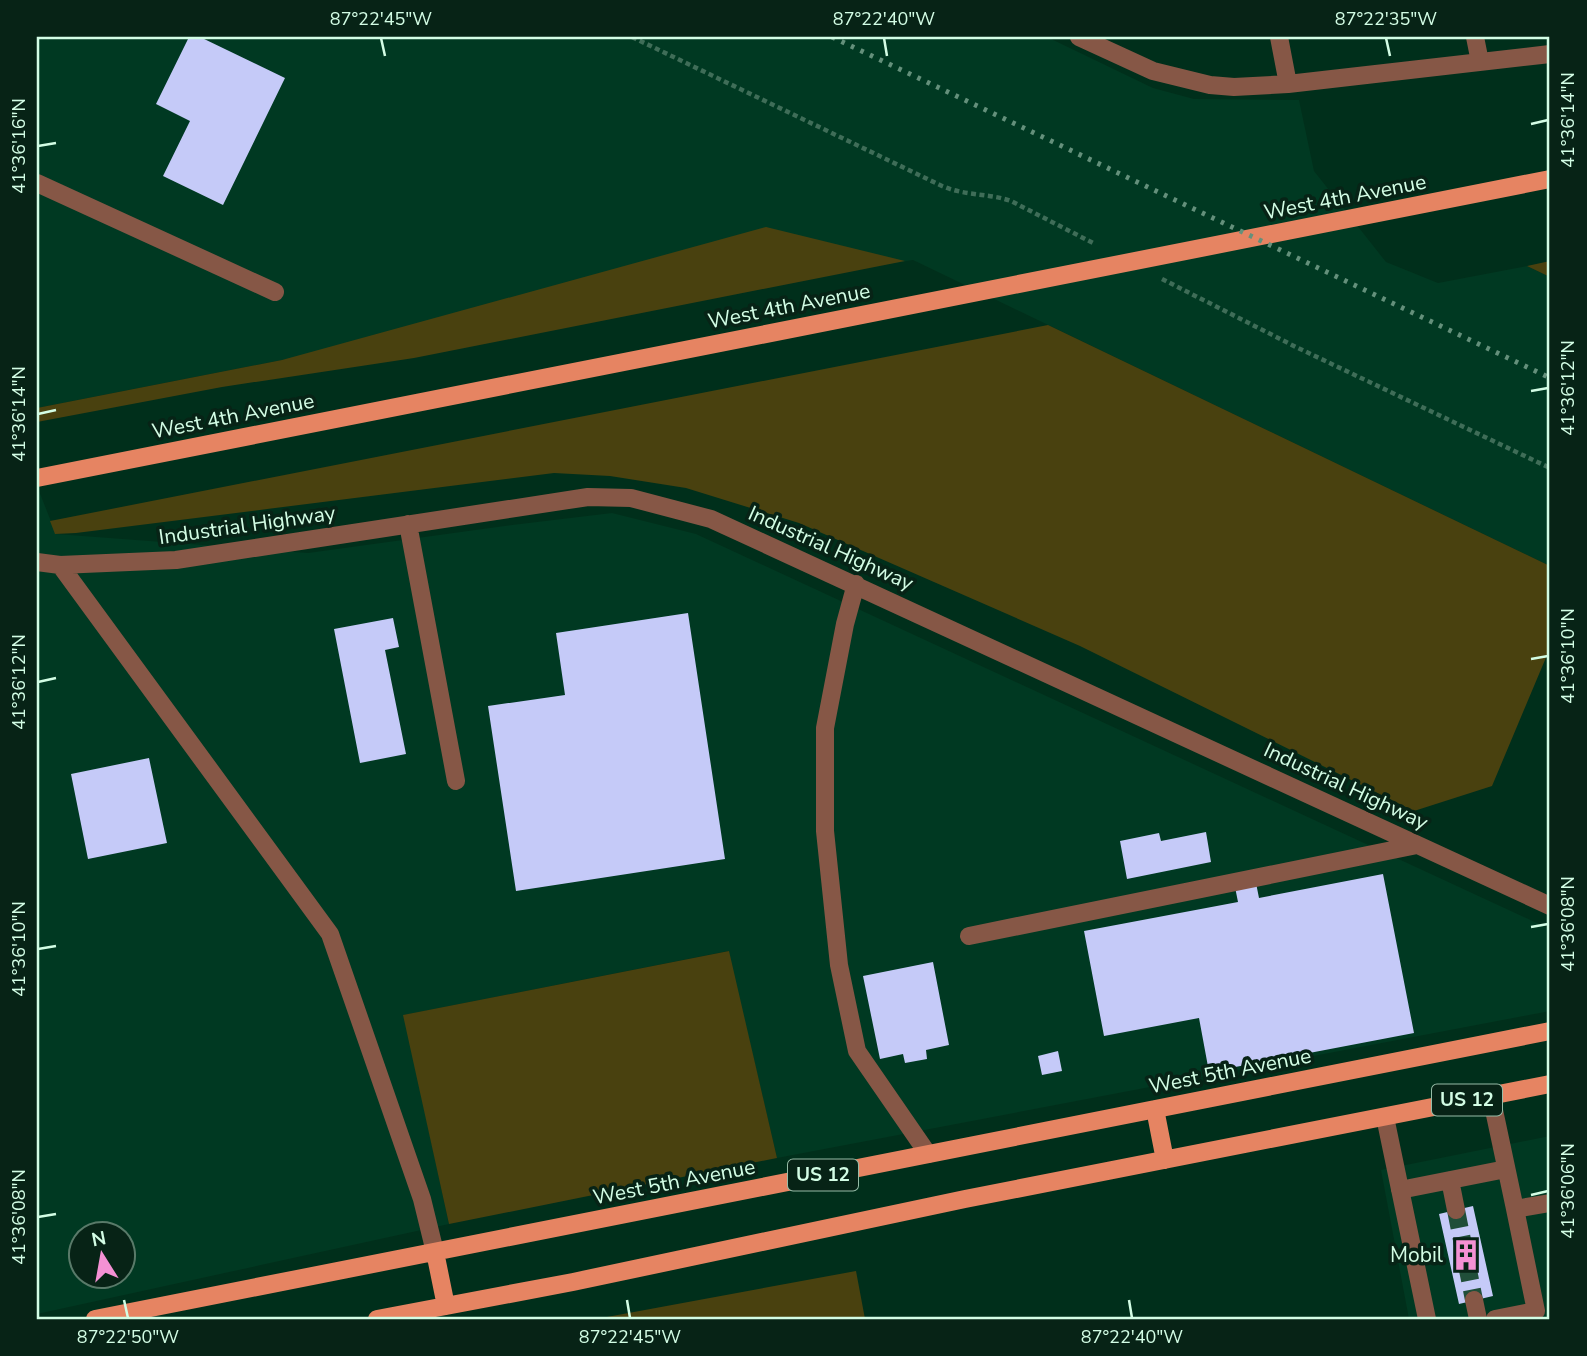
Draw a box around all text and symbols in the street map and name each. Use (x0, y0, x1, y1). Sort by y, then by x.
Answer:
text: 87°22'45"W (330, 7, 432, 31)
text: 87°22'40"W (833, 7, 935, 31)
text: 87°22'35"W (1335, 7, 1437, 31)
text: 41°36'14"N (1556, 72, 1580, 168)
text: 41°36'16"N (7, 98, 31, 194)
street label: West 4th Avenue (1262, 168, 1428, 226)
street label: West 4th Avenue (706, 277, 872, 335)
text: 41°36'12"N (1556, 340, 1580, 436)
text: 41°36'14"N (7, 366, 31, 462)
street label: West 4th Avenue (150, 387, 316, 445)
street label: Industrial Highway (157, 499, 337, 551)
street label: Industrial Highway (744, 499, 918, 597)
text: 41°36'10"N (1556, 608, 1580, 704)
text: 41°36'12"N (7, 634, 31, 730)
street label: Industrial Highway (1259, 736, 1433, 836)
text: 41°36'08"N (1556, 876, 1580, 972)
text: 41°36'10"N (7, 901, 31, 997)
street label: West 5th Avenue (1147, 1042, 1313, 1100)
road number: US 12 (1432, 1084, 1502, 1116)
text: 41°36'06"N (1556, 1143, 1580, 1239)
street label: West 5th Avenue (591, 1153, 757, 1211)
road number: US 12 (788, 1160, 858, 1190)
text: 41°36'08"N (7, 1169, 31, 1265)
north arrow (66, 1220, 136, 1290)
text: N (89, 1225, 108, 1253)
building icon: Mobil (1449, 1238, 1483, 1272)
place label: Mobil (1390, 1241, 1444, 1269)
text: 87°22'50"W (77, 1325, 179, 1349)
text: 87°22'45"W (579, 1325, 681, 1349)
text: 87°22'40"W (1081, 1325, 1183, 1349)

